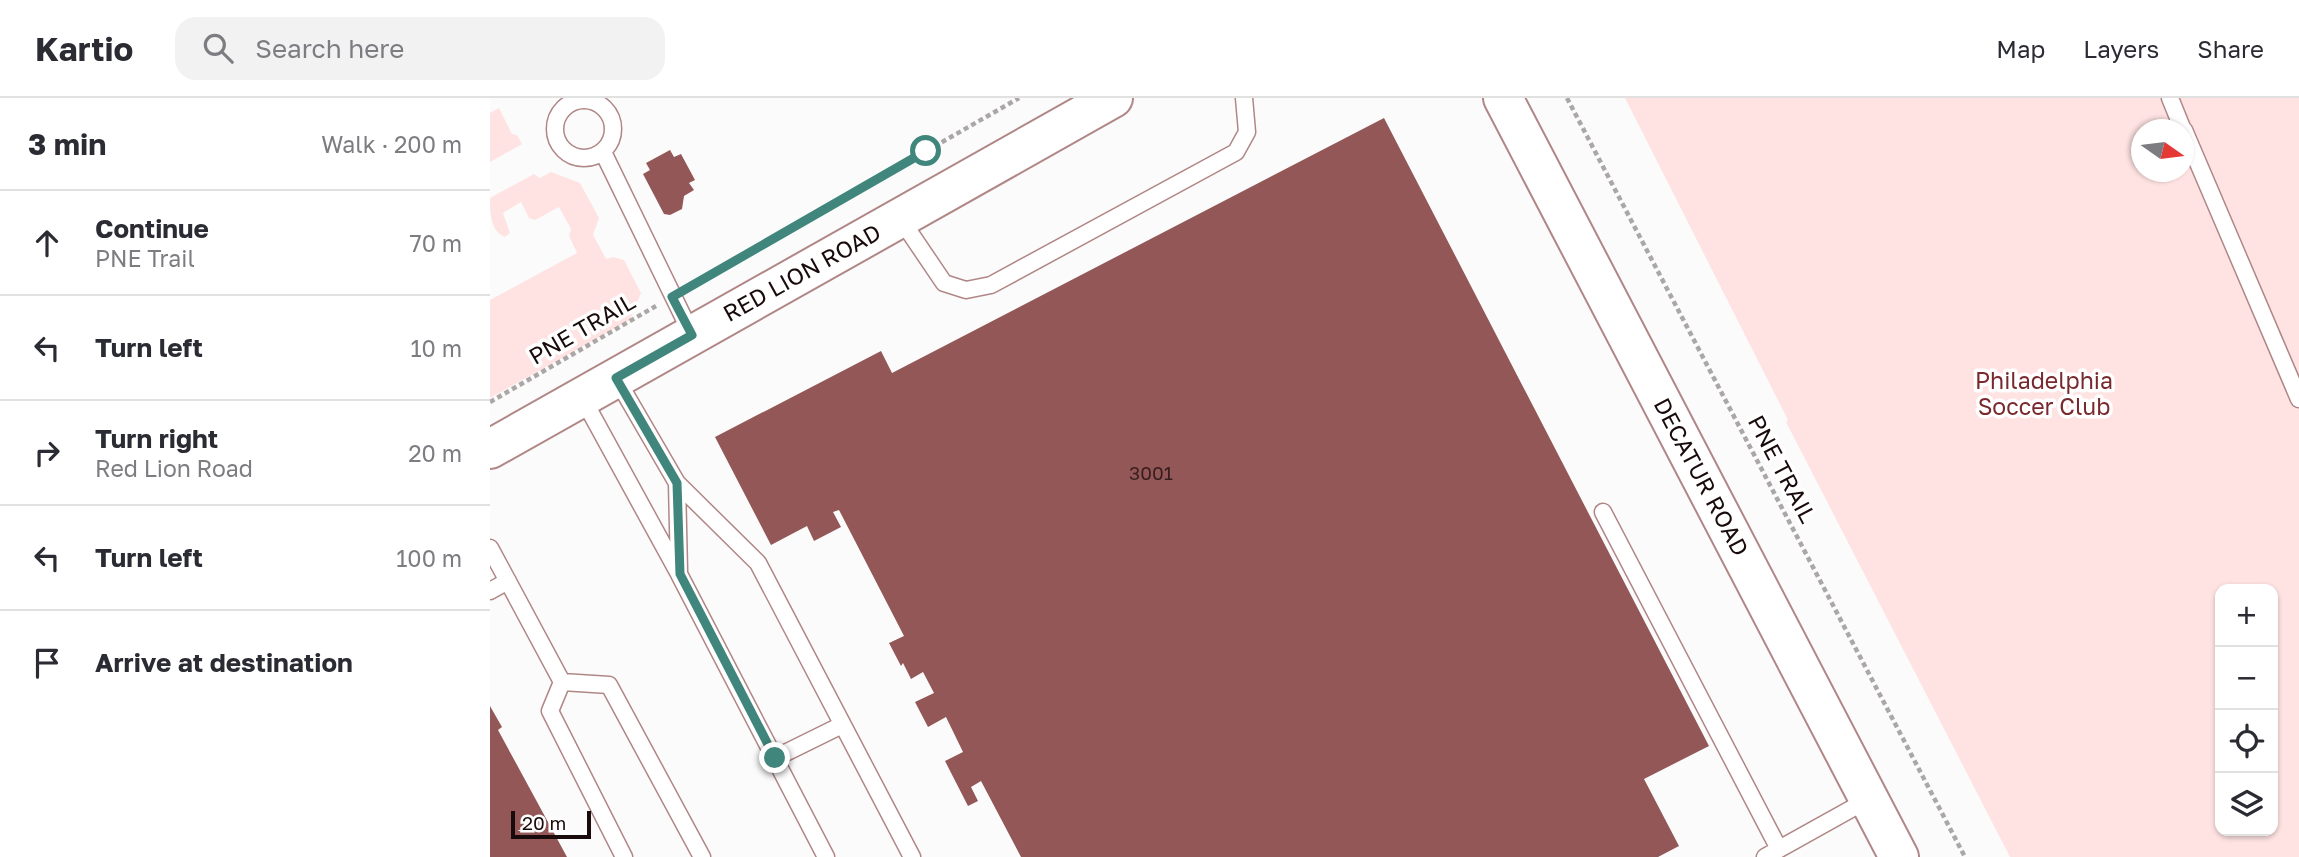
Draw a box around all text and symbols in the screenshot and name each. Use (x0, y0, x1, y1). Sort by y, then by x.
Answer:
search box (175, 17, 665, 80)
text: Kartio (35, 29, 133, 68)
icon: search (199, 29, 237, 67)
text: Search here (255, 33, 404, 64)
text: Map (1996, 34, 2045, 63)
text: Layers (2083, 34, 2159, 63)
text: Share (2197, 34, 2264, 63)
north arrow (2131, 119, 2194, 182)
text: 3 min (28, 126, 106, 162)
text: Walk · 200 m (321, 130, 462, 158)
route start (910, 135, 941, 166)
text: Continue (95, 213, 209, 244)
street label: RED LION ROAD (718, 217, 885, 327)
icon: ahead (28, 224, 66, 262)
text: 70 m (409, 229, 462, 257)
text: PNE Trail (95, 244, 195, 272)
street label: PNE TRAIL (523, 287, 640, 370)
icon: left (28, 329, 66, 367)
text: Turn left (95, 332, 203, 363)
text: 10 m (410, 334, 462, 362)
park label: Philadelphia Soccer Club (1975, 366, 2113, 420)
street label: DECATUR ROAD (1648, 393, 1755, 560)
street label: PNE TRAIL (1743, 410, 1823, 527)
text: Turn right (95, 423, 218, 454)
icon: right (28, 434, 66, 472)
text: 20 m (408, 439, 462, 467)
text: Red Lion Road (95, 454, 253, 482)
house number: 3001 (1129, 461, 1173, 484)
icon: left (28, 539, 66, 577)
text: Turn left (95, 542, 203, 573)
text: 100 m (396, 544, 462, 572)
map controls (2215, 584, 2278, 836)
button: + (2215, 584, 2278, 647)
icon: arrive (28, 644, 66, 682)
text: Arrive at destination (95, 647, 353, 678)
button: − (2215, 647, 2278, 710)
button: locate (2215, 710, 2278, 773)
route end (759, 742, 790, 773)
button: layers (2215, 773, 2278, 836)
scale bar (511, 808, 592, 840)
text: 20 m (522, 811, 566, 834)

